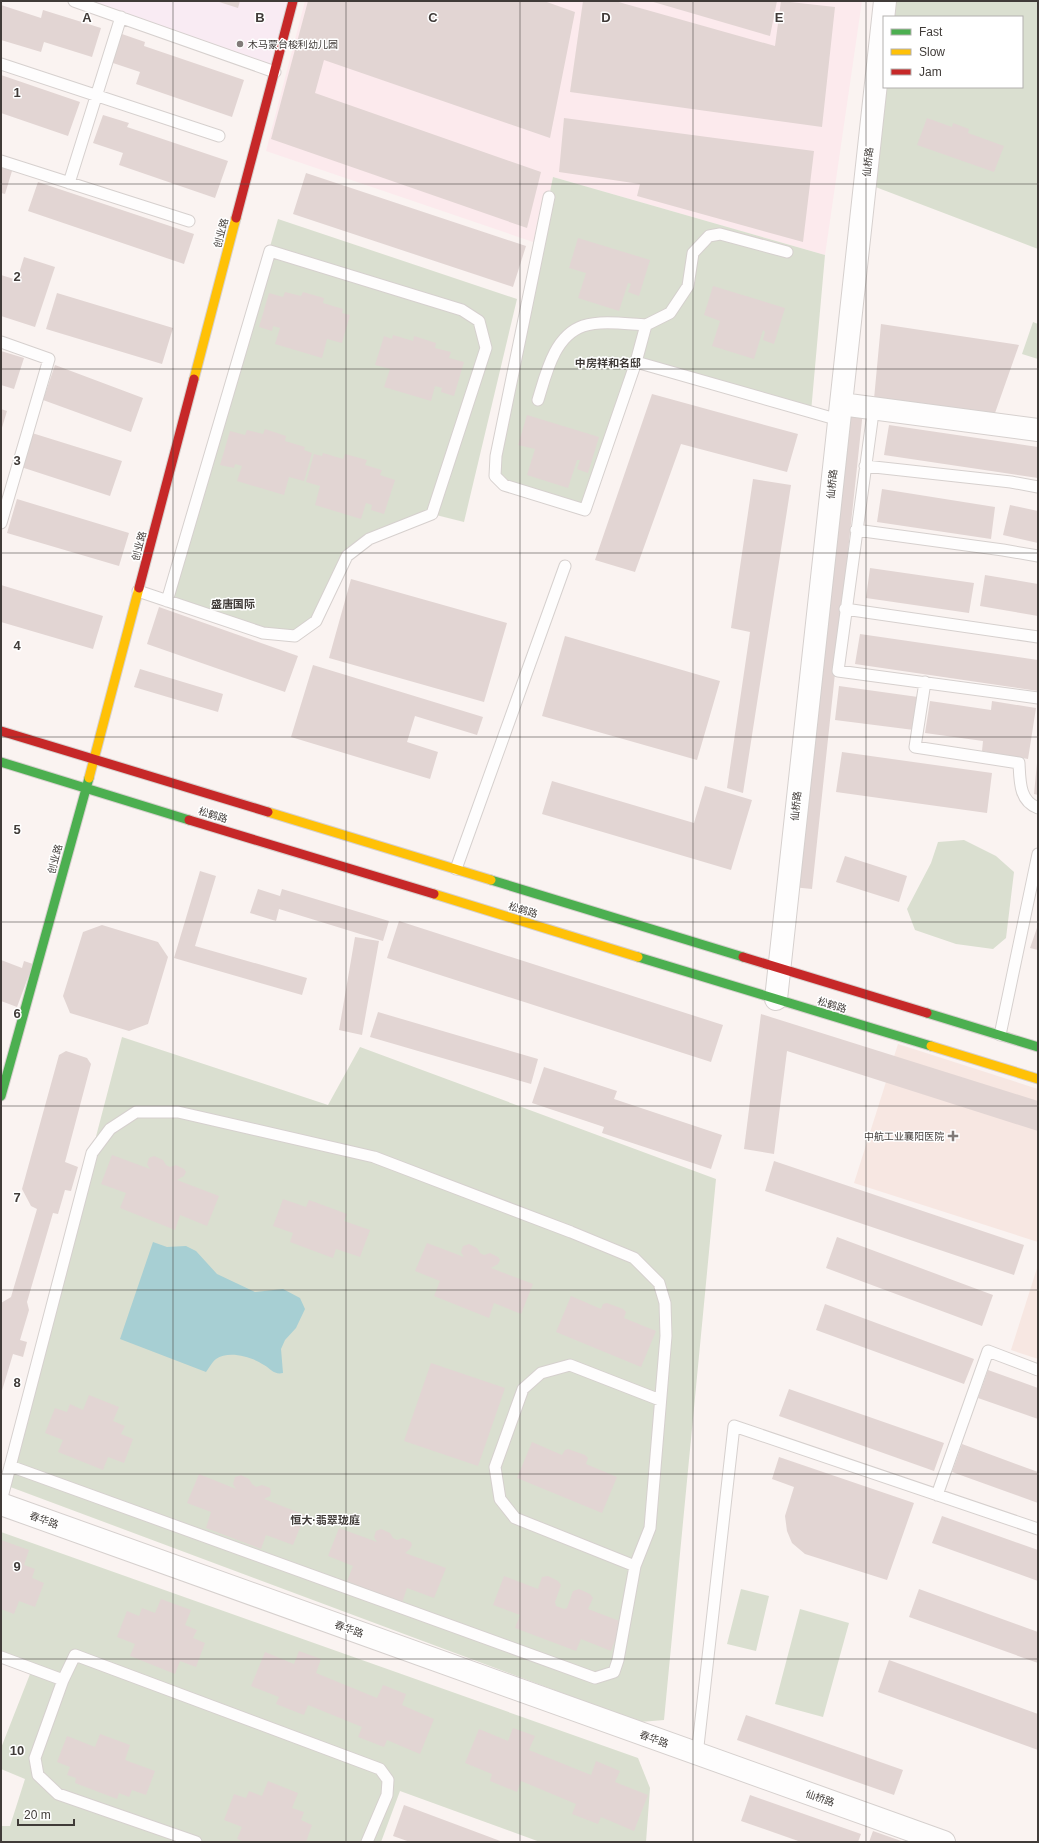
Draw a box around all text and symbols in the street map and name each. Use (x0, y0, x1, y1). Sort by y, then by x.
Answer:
text: A (82, 10, 92, 25)
text: B (255, 10, 265, 25)
text: C (428, 10, 438, 25)
text: D (601, 10, 611, 25)
text: E (775, 10, 784, 25)
legend (883, 16, 1023, 88)
text: Fast (919, 25, 943, 39)
marker: 木马蒙台梭利幼儿园 (235, 39, 245, 49)
place label: 木马蒙台梭利幼儿园 (248, 39, 338, 50)
text: Slow (919, 45, 945, 59)
text: Jam (919, 65, 942, 79)
text: 1 (13, 85, 21, 100)
street label: 仙桥路 (861, 147, 875, 177)
street label: 创业路 (212, 217, 230, 249)
text: 2 (13, 269, 21, 284)
district label: 中房祥和名邸 (575, 357, 641, 369)
text: 3 (13, 453, 21, 468)
street label: 仙桥路 (825, 469, 839, 499)
street label: 创业路 (130, 530, 148, 562)
district label: 盛唐国际 (211, 598, 255, 610)
text: 4 (13, 638, 21, 653)
street label: 仙桥路 (789, 791, 803, 821)
street label: 松鹤路 (197, 805, 229, 825)
text: 5 (13, 822, 21, 837)
street label: 创业路 (46, 843, 64, 875)
street label: 松鹤路 (507, 900, 539, 920)
street label: 松鹤路 (816, 995, 848, 1015)
text: 6 (13, 1006, 21, 1021)
marker: 中航工业襄阳医院 (947, 1130, 959, 1142)
place label: 中航工业襄阳医院 (864, 1131, 944, 1142)
text: 7 (13, 1190, 21, 1205)
text: 8 (13, 1375, 21, 1390)
street label: 春华路 (28, 1510, 60, 1530)
district label: 恒大·翡翠珑庭 (290, 1514, 360, 1526)
text: 9 (13, 1559, 21, 1574)
street label: 春华路 (333, 1619, 365, 1639)
street label: 春华路 (638, 1729, 670, 1749)
text: 10 (10, 1743, 24, 1758)
street label: 仙桥路 (804, 1788, 836, 1808)
scale bar (18, 1801, 74, 1827)
text: 20 m (24, 1808, 51, 1822)

